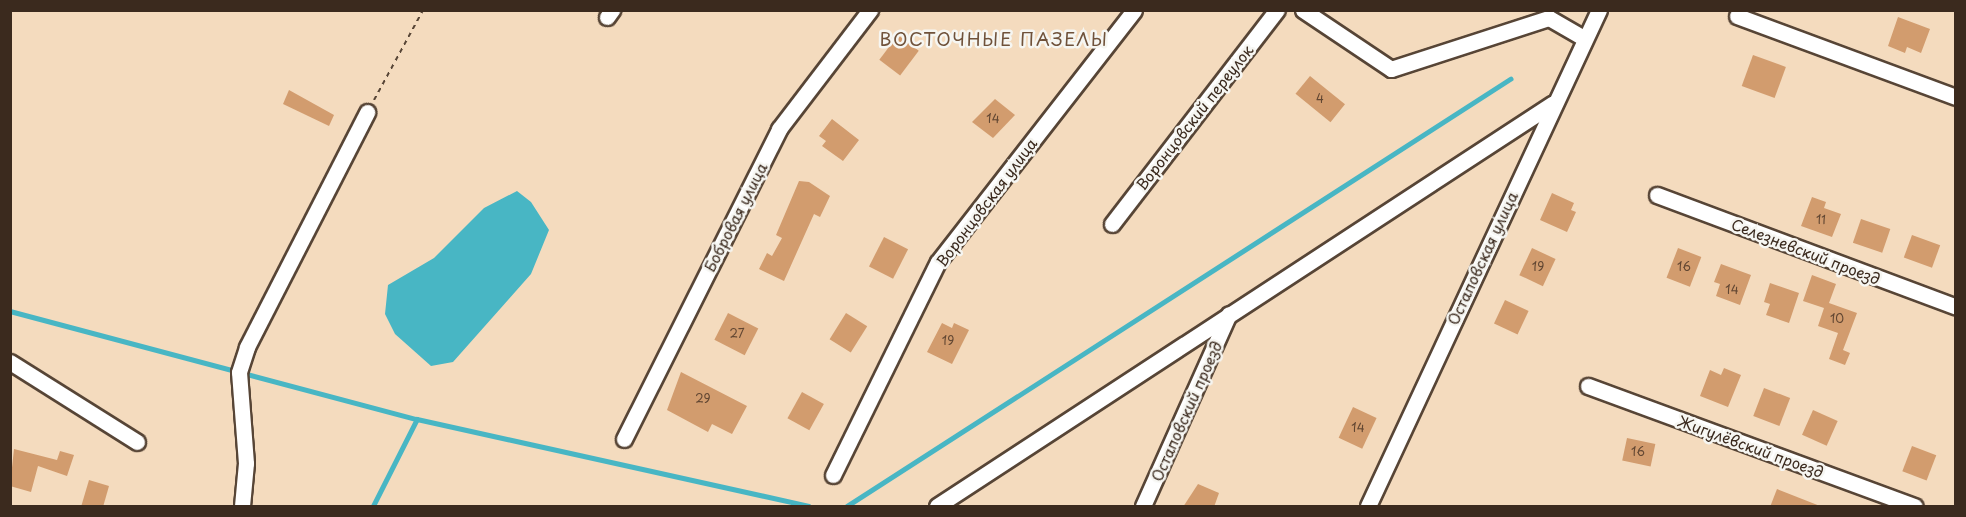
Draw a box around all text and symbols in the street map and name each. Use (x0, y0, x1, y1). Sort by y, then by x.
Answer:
district label: ВОСТОЧНЫЕ ПАЗЕЛЫ (881, 28, 1107, 50)
street label: Воронцовский переулок (1132, 41, 1256, 193)
house number: 4 (1316, 92, 1324, 106)
house number: 14 (986, 112, 1000, 126)
street label: Воронцовская улица (932, 134, 1040, 270)
street label: Бобровая улица (700, 159, 770, 275)
street label: Остаповская улица (1443, 188, 1521, 328)
house number: 11 (1816, 213, 1826, 227)
street label: Селезневский проезд (1729, 214, 1883, 288)
house number: 19 (1532, 260, 1544, 274)
house number: 16 (1677, 260, 1691, 274)
house number: 14 (1725, 283, 1739, 297)
house number: 10 (1830, 312, 1844, 326)
house number: 27 (730, 327, 744, 341)
house number: 19 (942, 334, 954, 348)
street label: Остаповский проезд (1147, 338, 1225, 484)
house number: 29 (695, 392, 711, 406)
street label: Жигулёвский проезд (1676, 411, 1826, 481)
house number: 14 (1351, 421, 1365, 435)
house number: 16 (1631, 445, 1645, 459)

